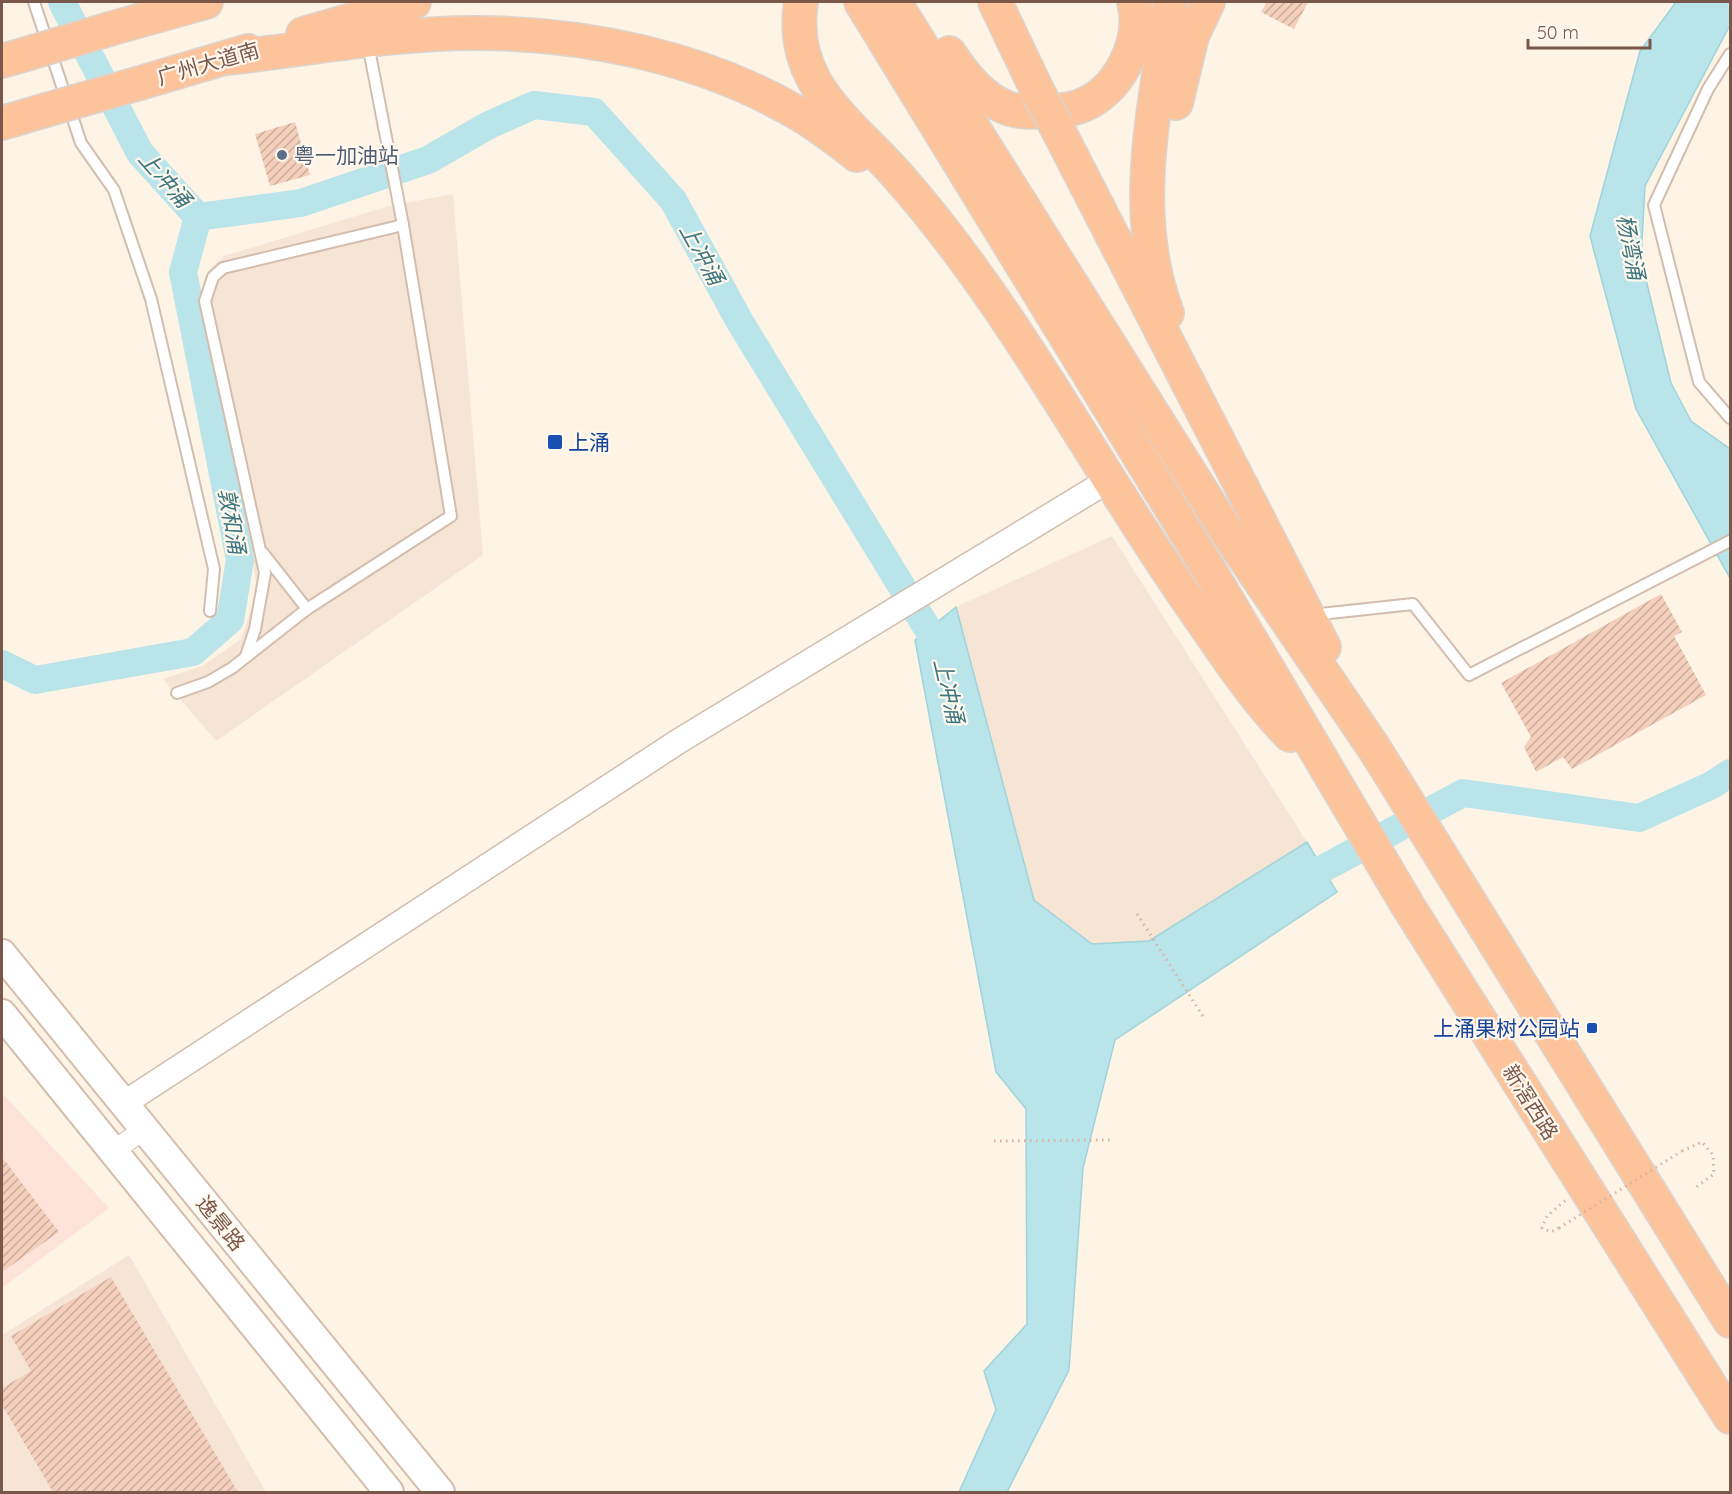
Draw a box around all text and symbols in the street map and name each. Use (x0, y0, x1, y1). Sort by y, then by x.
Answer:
scale bar (1528, 12, 1650, 50)
text: 50 m (1537, 21, 1579, 44)
street label: 广州大道南 (154, 36, 262, 90)
place label: 粤一加油站 (294, 142, 399, 168)
water label: 上冲涌 (133, 145, 199, 215)
marker: 粤一加油站 (275, 148, 289, 162)
water label: 杨湾涌 (1611, 212, 1652, 285)
water label: 上冲涌 (674, 218, 732, 292)
place label: 上涌 (568, 429, 610, 455)
marker: 上涌 (546, 433, 564, 451)
water label: 敦和涌 (212, 486, 252, 559)
water label: 上冲涌 (928, 656, 971, 729)
place label: 上涌果树公园站 (1433, 1015, 1580, 1041)
marker: 上涌果树公园站 (1585, 1021, 1599, 1035)
street label: 新滘西路 (1498, 1059, 1564, 1145)
street label: 逸景路 (191, 1190, 251, 1256)

